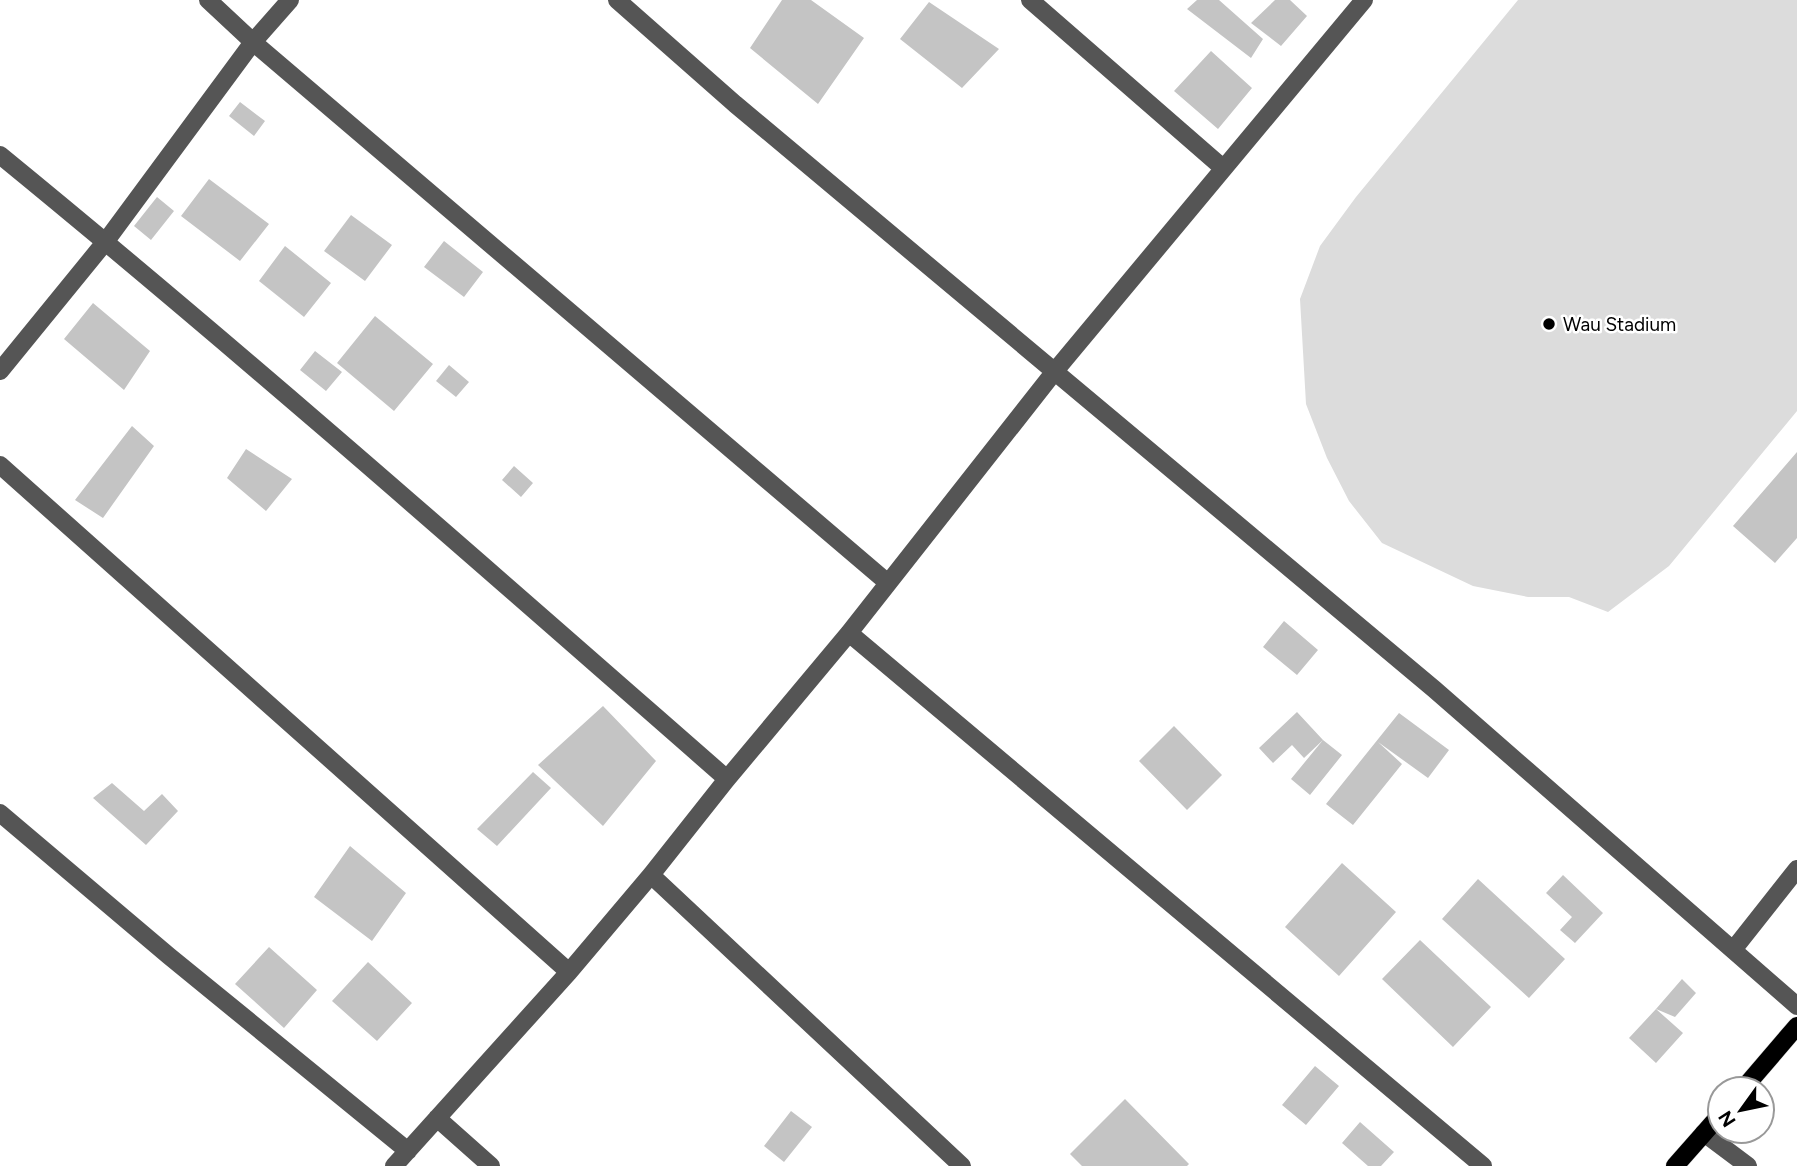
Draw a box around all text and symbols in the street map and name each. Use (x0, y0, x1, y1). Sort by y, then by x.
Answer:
place label: Wau Stadium (1563, 313, 1676, 336)
marker: Wau Stadium (1541, 316, 1557, 332)
north arrow (1706, 1075, 1776, 1145)
text: N (1714, 1107, 1741, 1131)

